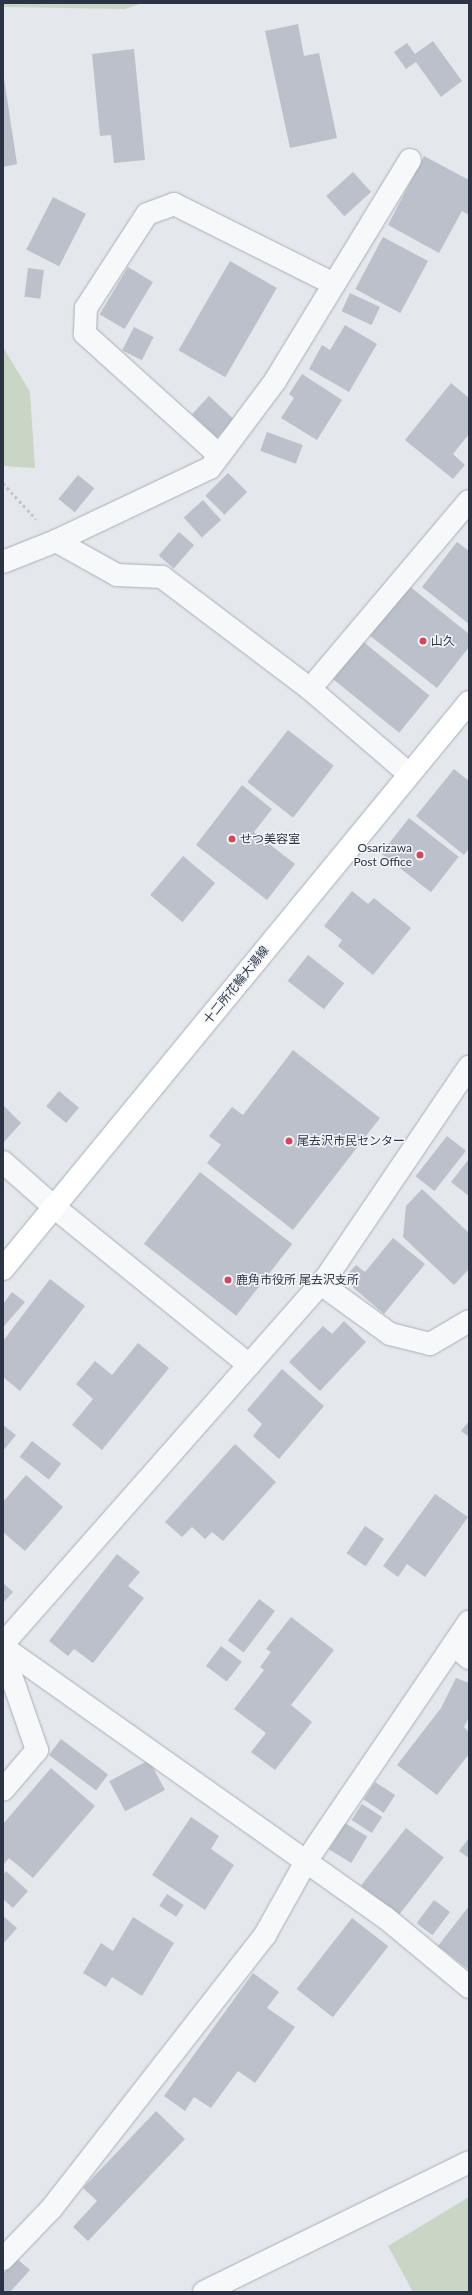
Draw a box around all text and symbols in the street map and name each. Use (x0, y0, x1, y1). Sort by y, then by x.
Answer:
place label: 山久 (431, 634, 455, 648)
marker: 山久 (418, 636, 428, 646)
place label: せつ美容室 (240, 832, 300, 846)
marker: せつ美容室 (227, 834, 237, 844)
place label: Osarizawa Post Office (354, 841, 412, 869)
marker: Osarizawa Post Office (415, 850, 425, 860)
street label: 十二所花輪大湯線 (200, 943, 272, 1027)
place label: 尾去沢市民センター (297, 1134, 405, 1148)
marker: 尾去沢市民センター (284, 1136, 294, 1146)
place label: 鹿角市役所 尾去沢支所 (236, 1273, 359, 1287)
marker: 鹿角市役所 尾去沢支所 (223, 1275, 233, 1285)

